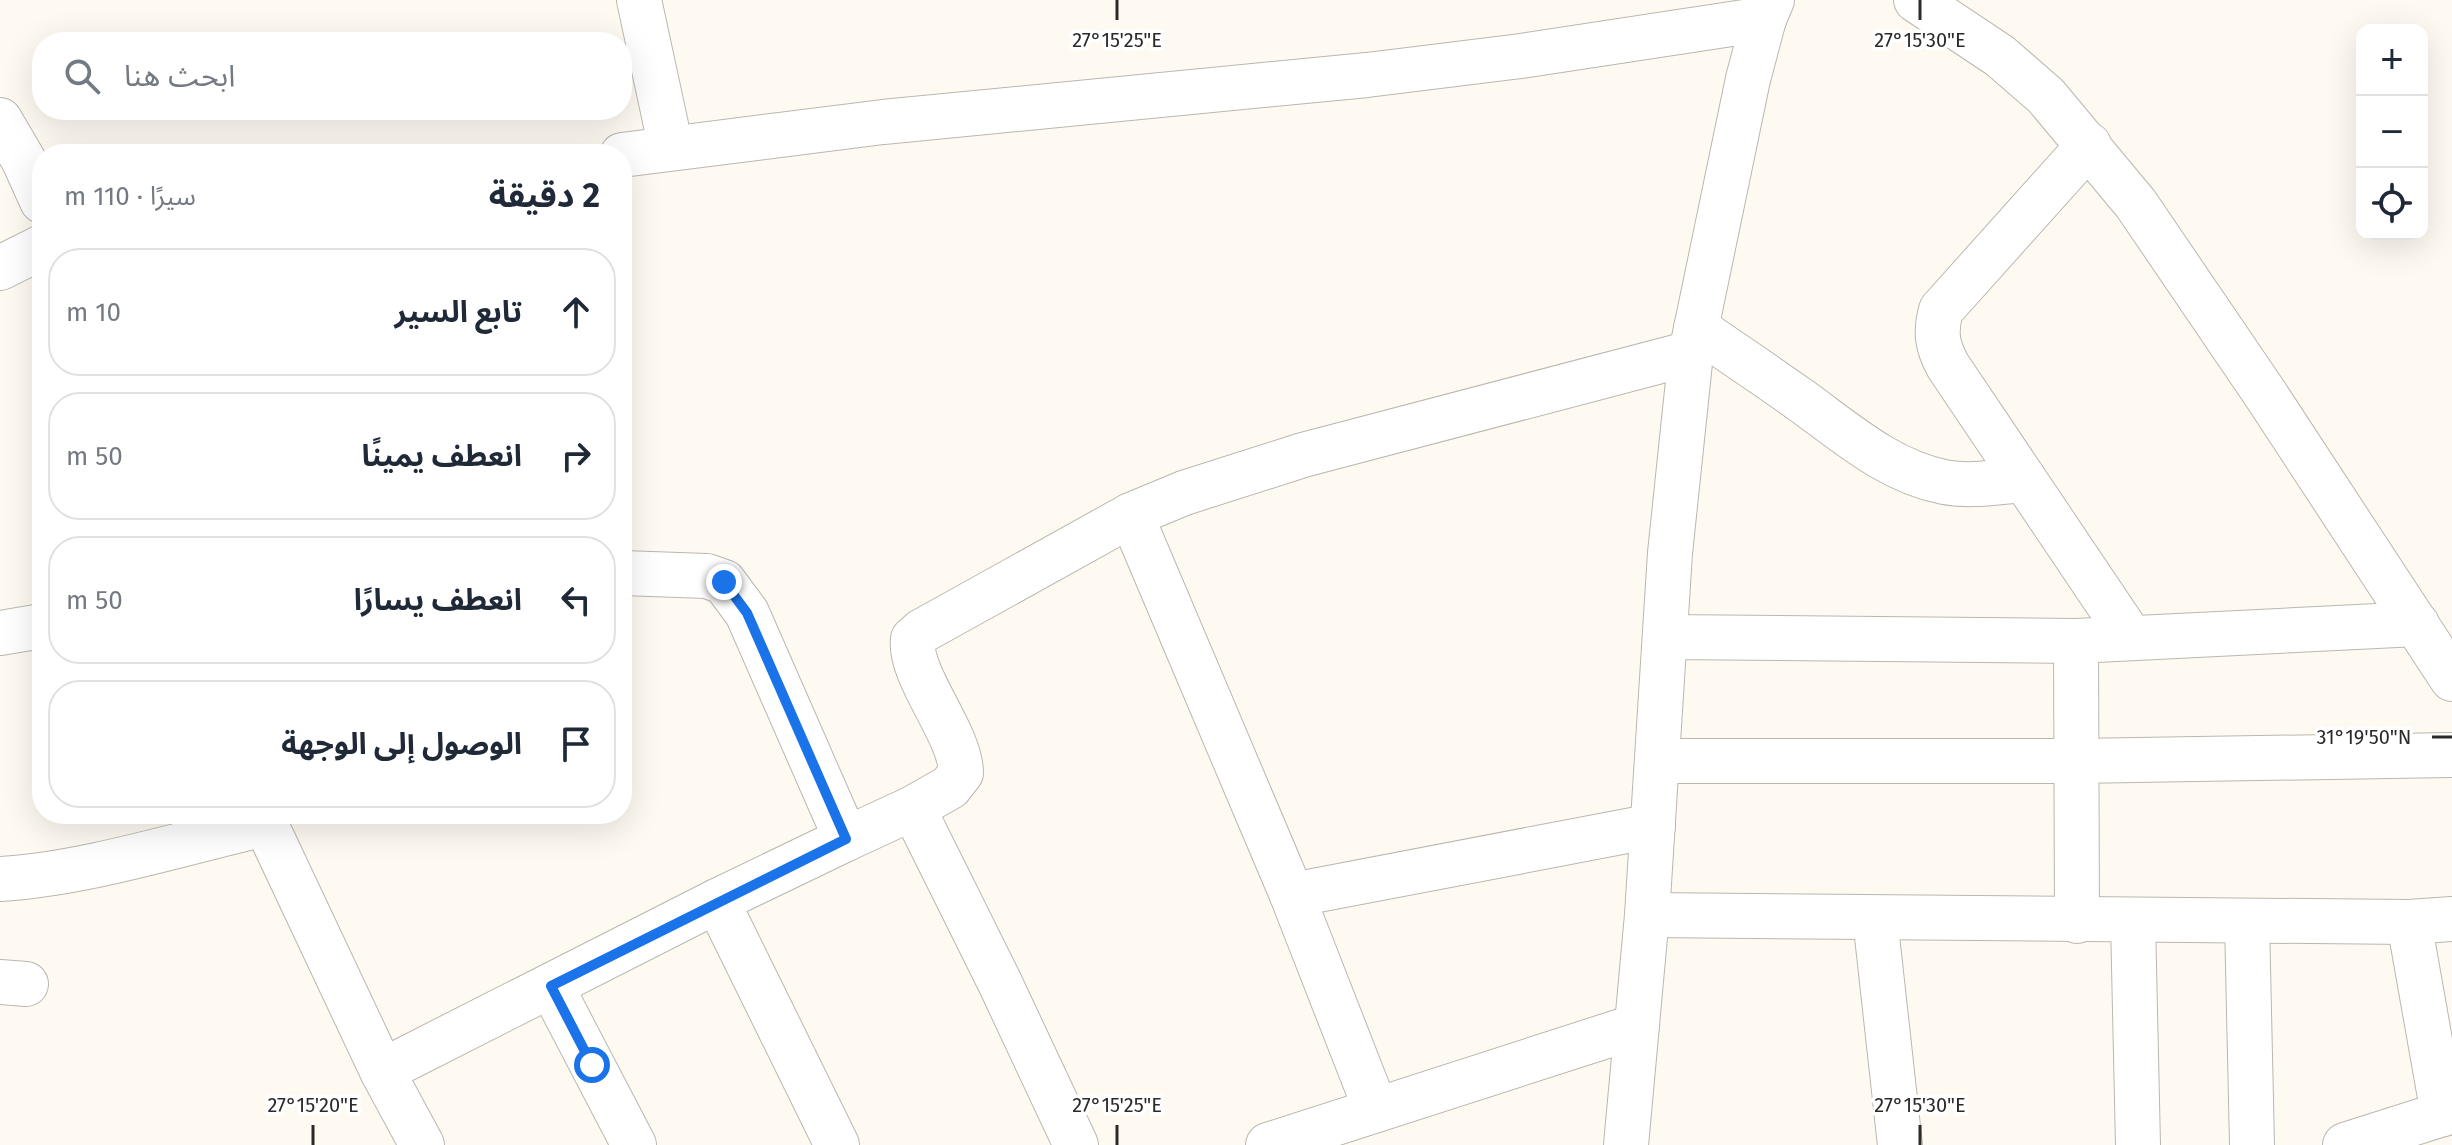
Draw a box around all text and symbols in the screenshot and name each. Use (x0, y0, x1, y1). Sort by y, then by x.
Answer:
map controls (2356, 24, 2428, 240)
button: + (2356, 24, 2428, 96)
text: 27°15'25"E (1072, 28, 1162, 52)
text: 27°15'30"E (1874, 28, 1966, 52)
search box (32, 32, 632, 120)
icon: search (60, 54, 104, 98)
text: ابحث هنا (124, 58, 235, 94)
button: − (2356, 96, 2428, 168)
button: locate (2356, 168, 2428, 240)
text: 2 دقيقة (489, 175, 600, 216)
text: سيرًا · 110 m (64, 181, 196, 212)
icon: ahead (554, 290, 598, 334)
text: تابع السير (395, 294, 522, 330)
text: 10 m (66, 297, 121, 328)
icon: right (554, 434, 598, 478)
text: انعطف يمينًا (362, 438, 522, 474)
text: 50 m (66, 441, 123, 472)
route end (706, 564, 742, 600)
icon: left (554, 578, 598, 622)
text: انعطف يسارًا (354, 582, 522, 618)
text: 50 m (66, 585, 123, 616)
icon: arrive (554, 722, 598, 766)
text: 31°19'50"N (2317, 725, 2411, 749)
text: الوصول إلى الوجهة (281, 726, 522, 762)
route start (574, 1047, 610, 1083)
text: 27°15'20"E (267, 1093, 359, 1117)
text: 27°15'25"E (1072, 1093, 1162, 1117)
text: 27°15'30"E (1874, 1093, 1966, 1117)

